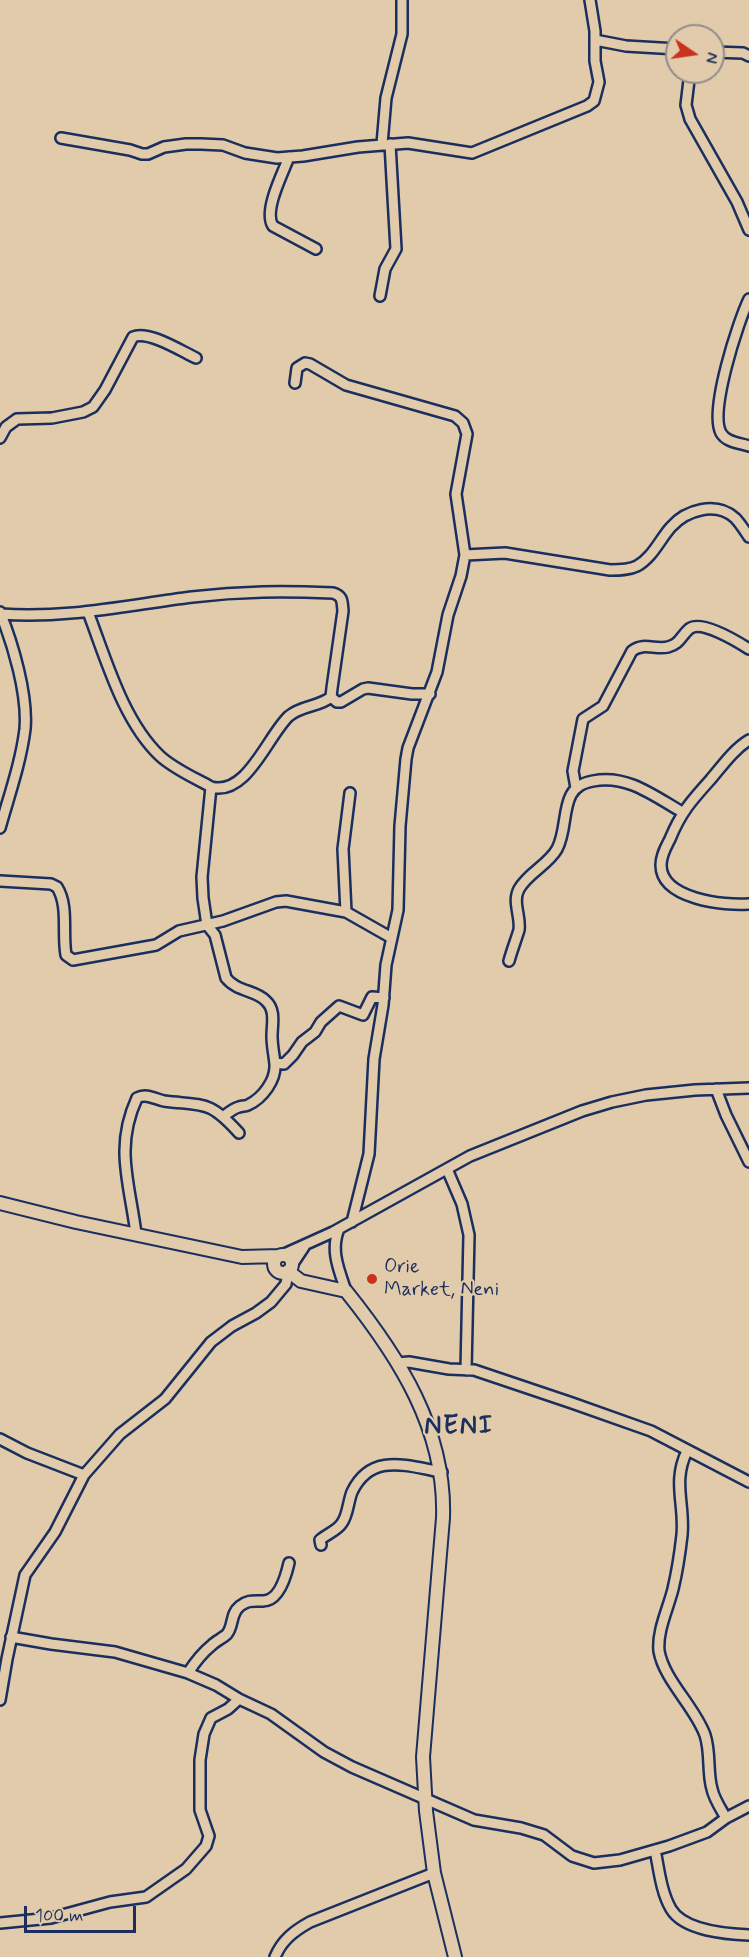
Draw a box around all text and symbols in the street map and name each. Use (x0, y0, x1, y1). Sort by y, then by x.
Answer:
north arrow (665, 24, 725, 84)
text: N (700, 50, 723, 65)
place label: Orie Market, Neni (384, 1256, 499, 1303)
marker: Orie Market, Neni (365, 1272, 379, 1286)
district label: NENI (423, 1412, 495, 1444)
scale bar (27, 1894, 140, 1932)
text: 100 m (35, 1904, 83, 1928)

